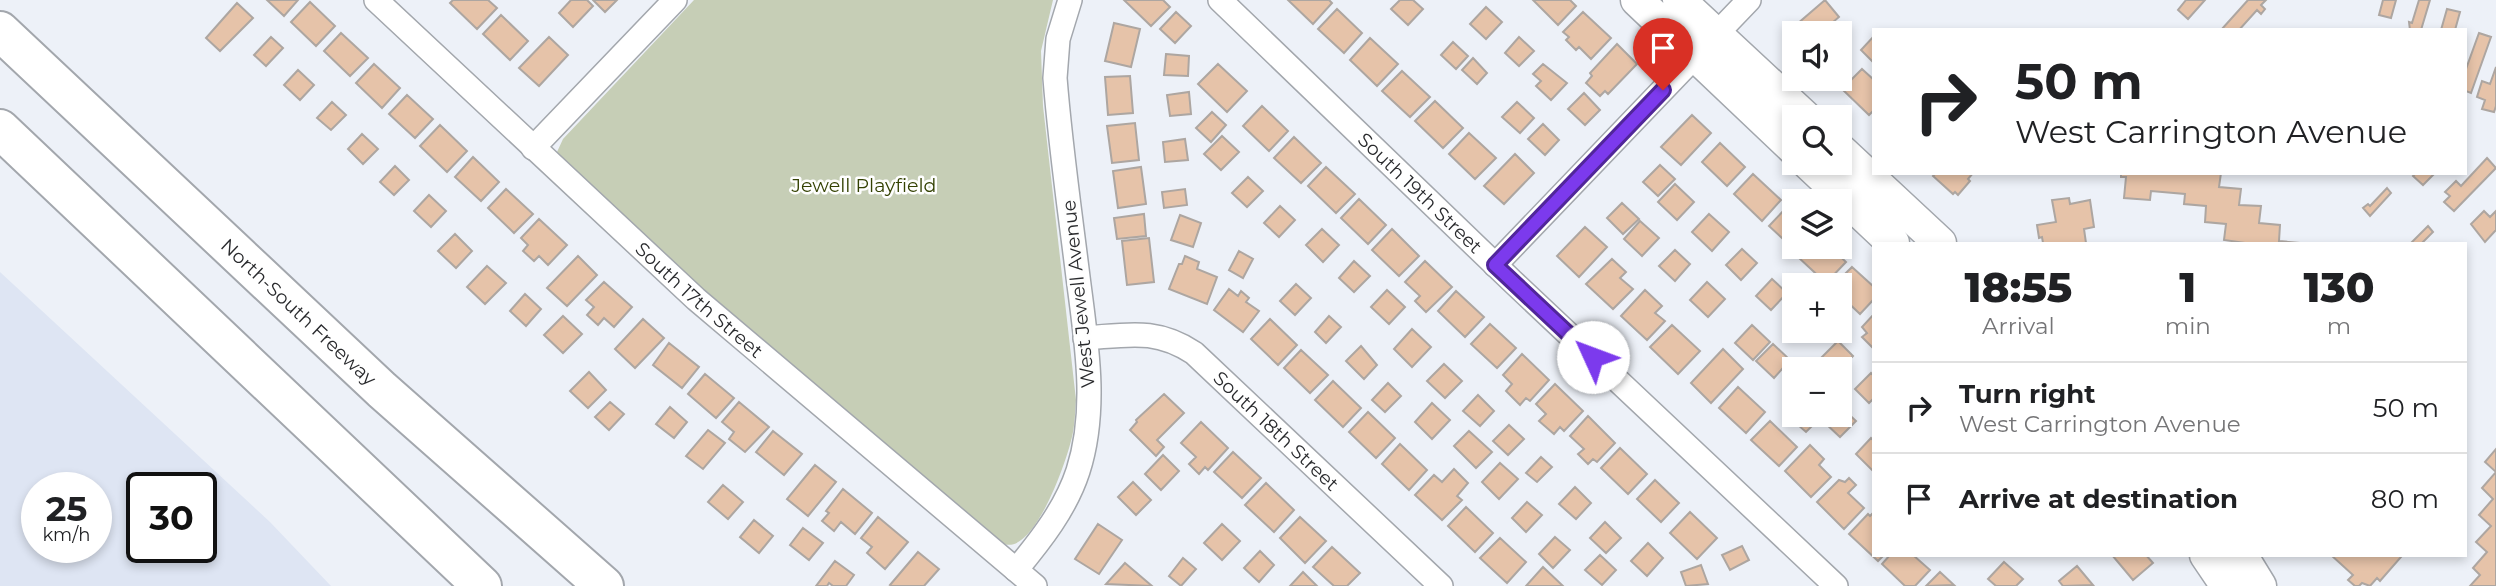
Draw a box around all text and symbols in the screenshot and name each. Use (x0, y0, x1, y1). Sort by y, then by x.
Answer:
pin (1633, 18, 1693, 90)
map controls (1782, 21, 1852, 427)
button: sound (1782, 21, 1852, 91)
icon: arrive (1644, 29, 1682, 67)
text: 50 m (2015, 52, 2143, 111)
icon: right (1900, 56, 1991, 147)
button: search (1782, 105, 1852, 175)
text: West Carrington Avenue (2015, 112, 2407, 151)
street label: South 19th Street (1353, 128, 1487, 258)
park label: Jewell Playfield (791, 174, 936, 197)
button: layers (1782, 189, 1852, 259)
street label: West Jewell Avenue (1057, 199, 1100, 389)
street label: North-South Freeway (216, 234, 381, 391)
street label: South 17th Street (631, 237, 768, 363)
text: 18:55 (1964, 261, 2072, 313)
text: 1 (2179, 261, 2196, 313)
text: 130 (2303, 261, 2374, 313)
button: + (1782, 273, 1852, 343)
text: Arrival (1982, 312, 2055, 340)
text: min (2165, 312, 2211, 340)
text: m (2327, 312, 2351, 340)
position arrow (1556, 320, 1630, 394)
button: − (1782, 357, 1852, 427)
street label: South 18th Street (1208, 366, 1344, 496)
text: Turn right (1959, 378, 2095, 410)
icon: right (1900, 389, 1938, 427)
text: 50 m (2373, 392, 2439, 424)
text: West Carrington Avenue (1959, 410, 2241, 438)
speed limit sign: 30 (126, 472, 217, 563)
icon: arrive (1900, 480, 1938, 518)
text: Arrive at destination (1959, 483, 2238, 515)
text: 80 m (2371, 483, 2439, 515)
text: 25 (46, 487, 87, 530)
text: km/h (42, 524, 91, 546)

